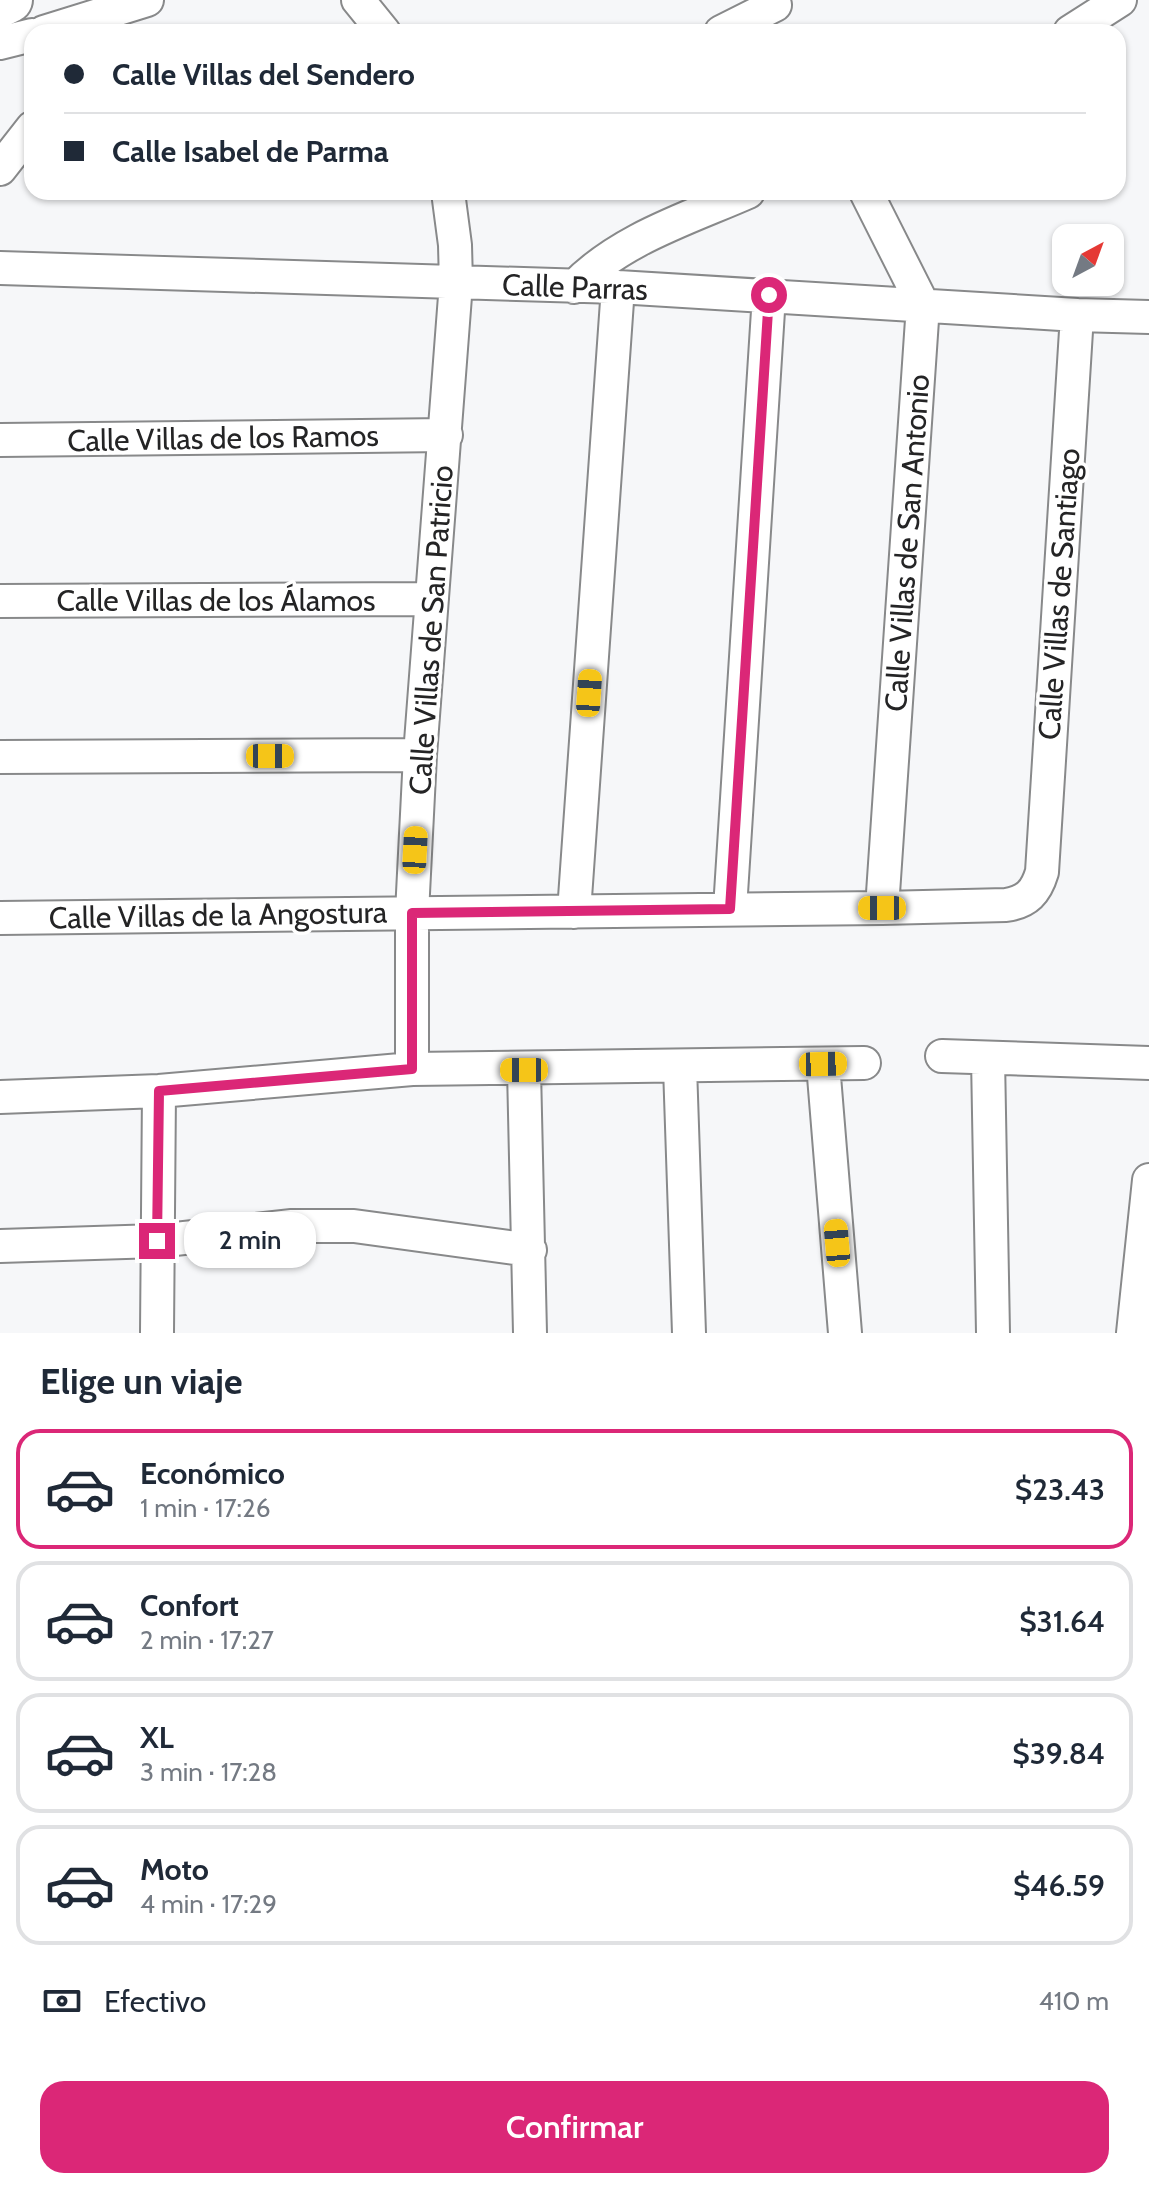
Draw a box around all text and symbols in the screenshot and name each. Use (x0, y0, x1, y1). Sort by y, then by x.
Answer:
text: Calle Villas del Sendero (112, 56, 415, 93)
text: Calle Isabel de Parma (112, 133, 389, 170)
north arrow (1052, 224, 1124, 296)
map controls (1052, 224, 1124, 296)
street label: Calle Parras (502, 266, 648, 308)
route start (751, 277, 787, 313)
street label: Calle Villas de San Antonio (877, 373, 937, 713)
street label: Calle Villas de los Ramos (67, 417, 379, 459)
street label: Calle Villas de Santiago (1030, 447, 1088, 741)
street label: Calle Villas de San Patricio (401, 464, 461, 796)
street label: Calle Villas de los Álamos (56, 582, 376, 619)
car (575, 668, 603, 718)
car (246, 744, 294, 768)
car (402, 825, 428, 875)
street label: Calle Villas de la Angostura (49, 894, 388, 936)
car (858, 896, 906, 920)
car (799, 1052, 847, 1076)
car (500, 1058, 548, 1082)
callout: 2 min (185, 1213, 317, 1269)
car (823, 1218, 851, 1268)
route end (139, 1223, 175, 1259)
text: 2 min (219, 1224, 281, 1256)
text: Elige un viaje (40, 1359, 243, 1403)
icon: car (44, 1453, 116, 1525)
text: Económico (140, 1455, 285, 1492)
text: $23.43 (1015, 1471, 1105, 1508)
text: 1 min · 17:26 (140, 1492, 270, 1524)
icon: car (44, 1585, 116, 1657)
text: Confort (140, 1587, 239, 1624)
text: $31.64 (1019, 1603, 1105, 1640)
text: 2 min · 17:27 (140, 1624, 274, 1656)
icon: car (44, 1717, 116, 1789)
text: XL (140, 1719, 174, 1756)
text: $39.84 (1012, 1735, 1105, 1772)
text: 3 min · 17:28 (140, 1756, 277, 1788)
icon: car (44, 1849, 116, 1921)
text: Moto (140, 1851, 209, 1888)
text: $46.59 (1013, 1867, 1105, 1904)
text: 4 min · 17:29 (140, 1888, 277, 1920)
icon: cash (40, 1979, 84, 2023)
text: Efectivo (104, 1983, 206, 2020)
text: 410 m (1039, 1985, 1109, 2017)
button: Confirmar (40, 2081, 1109, 2173)

